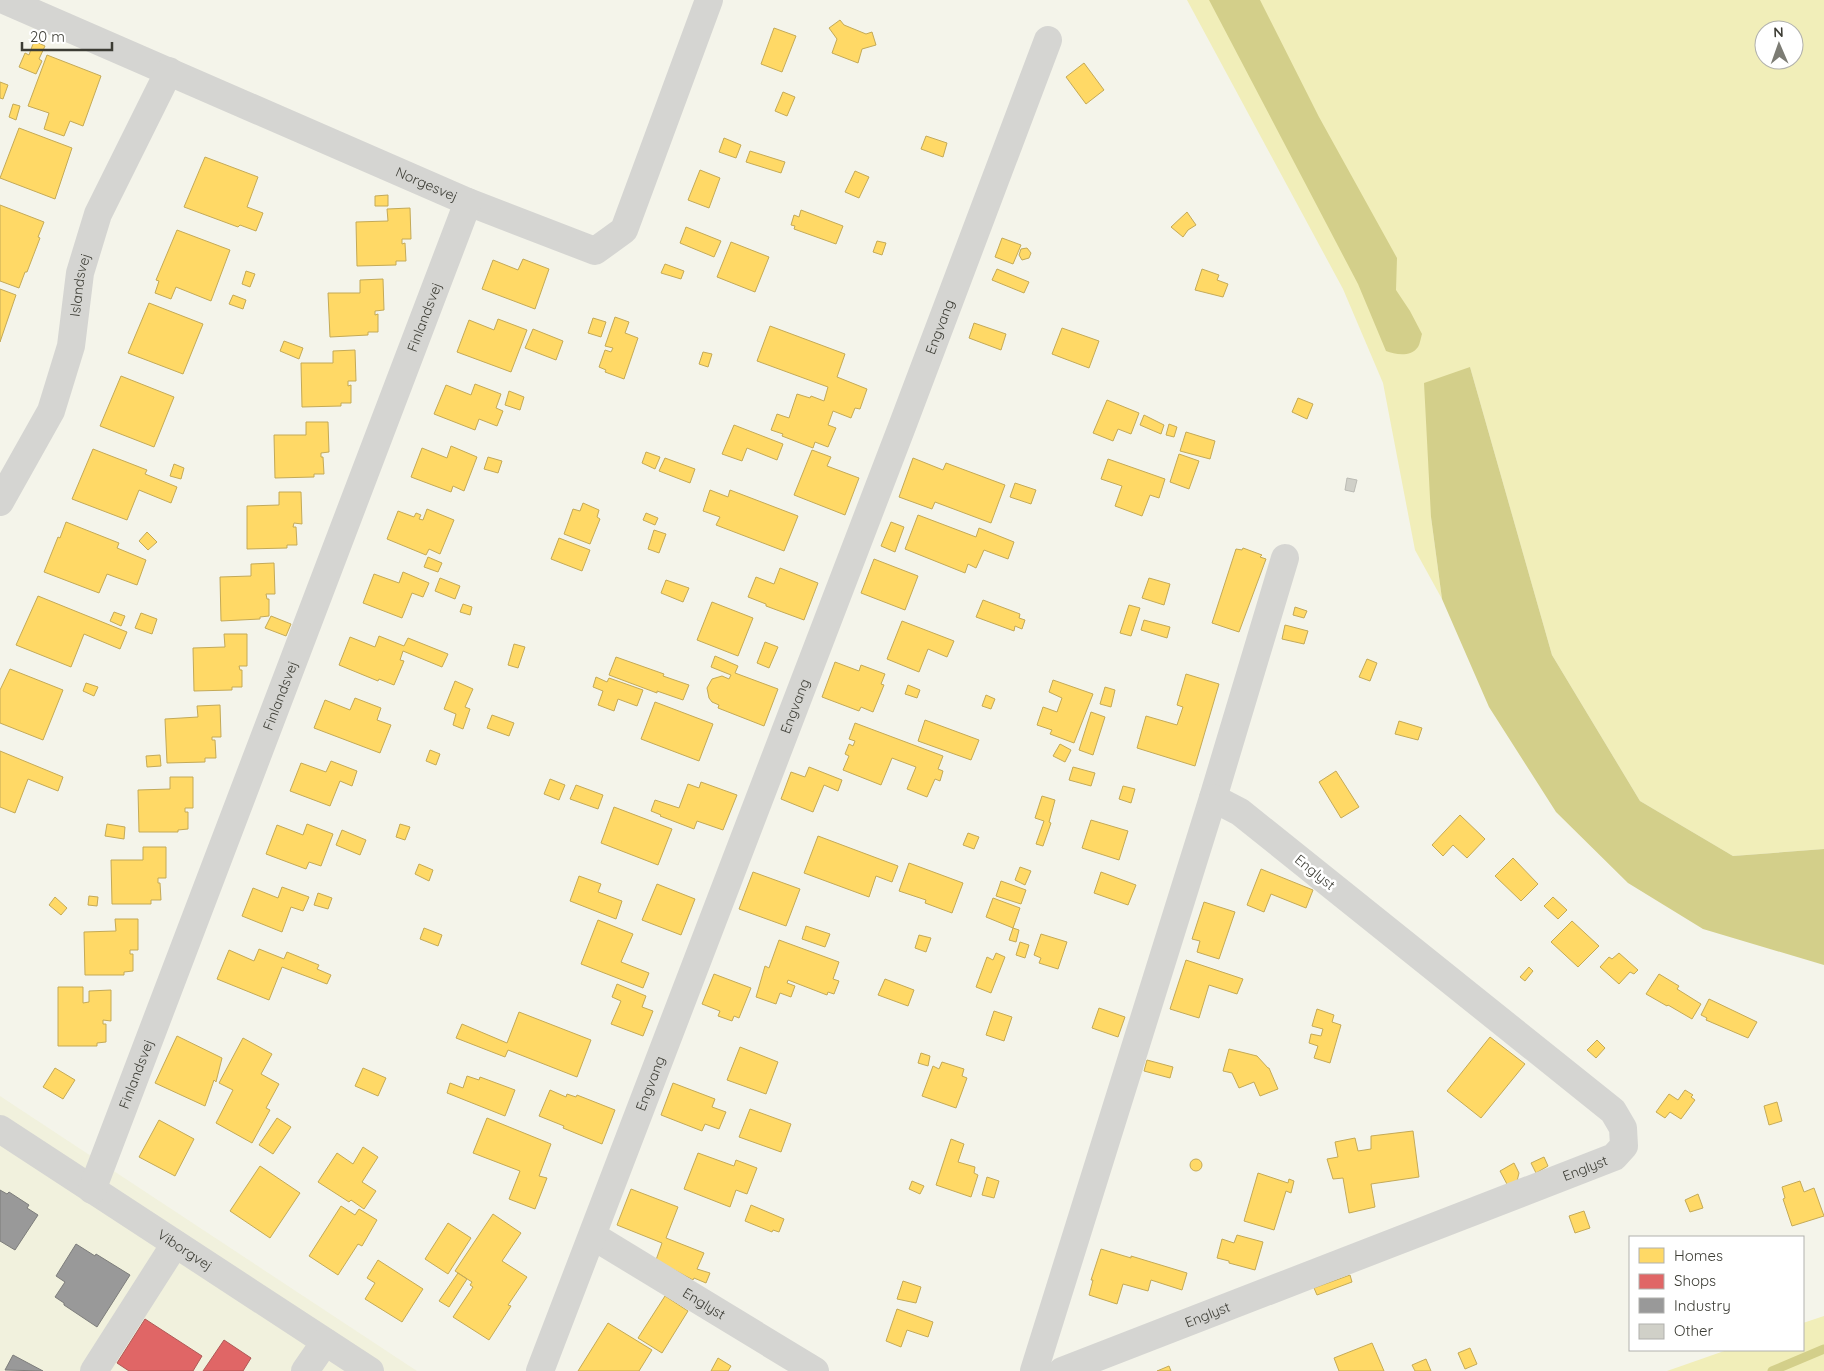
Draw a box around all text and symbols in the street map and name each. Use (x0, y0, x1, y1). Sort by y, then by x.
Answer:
scale bar (22, 20, 112, 52)
north arrow (1754, 20, 1804, 70)
text: N (1773, 23, 1784, 41)
text: 20 m (30, 27, 65, 46)
street label: Norgesvej (393, 163, 460, 205)
street label: Islandsvej (66, 251, 94, 318)
street label: Finlandsvej (403, 280, 446, 354)
street label: Engvang (921, 297, 958, 357)
street label: Finlandsvej (259, 658, 302, 733)
street label: Engvang (776, 676, 814, 736)
street label: Englyst (1291, 850, 1339, 894)
street label: Finlandsvej (115, 1037, 157, 1111)
street label: Engvang (632, 1053, 669, 1113)
street label: Englyst (1560, 1151, 1610, 1185)
street label: Viborgvej (154, 1225, 216, 1275)
legend (1629, 1236, 1804, 1351)
text: Homes (1674, 1246, 1723, 1265)
text: Shops (1674, 1271, 1716, 1290)
street label: Englyst (679, 1284, 729, 1324)
text: Industry (1674, 1296, 1731, 1315)
street label: Englyst (1182, 1298, 1233, 1331)
text: Other (1674, 1321, 1714, 1340)

